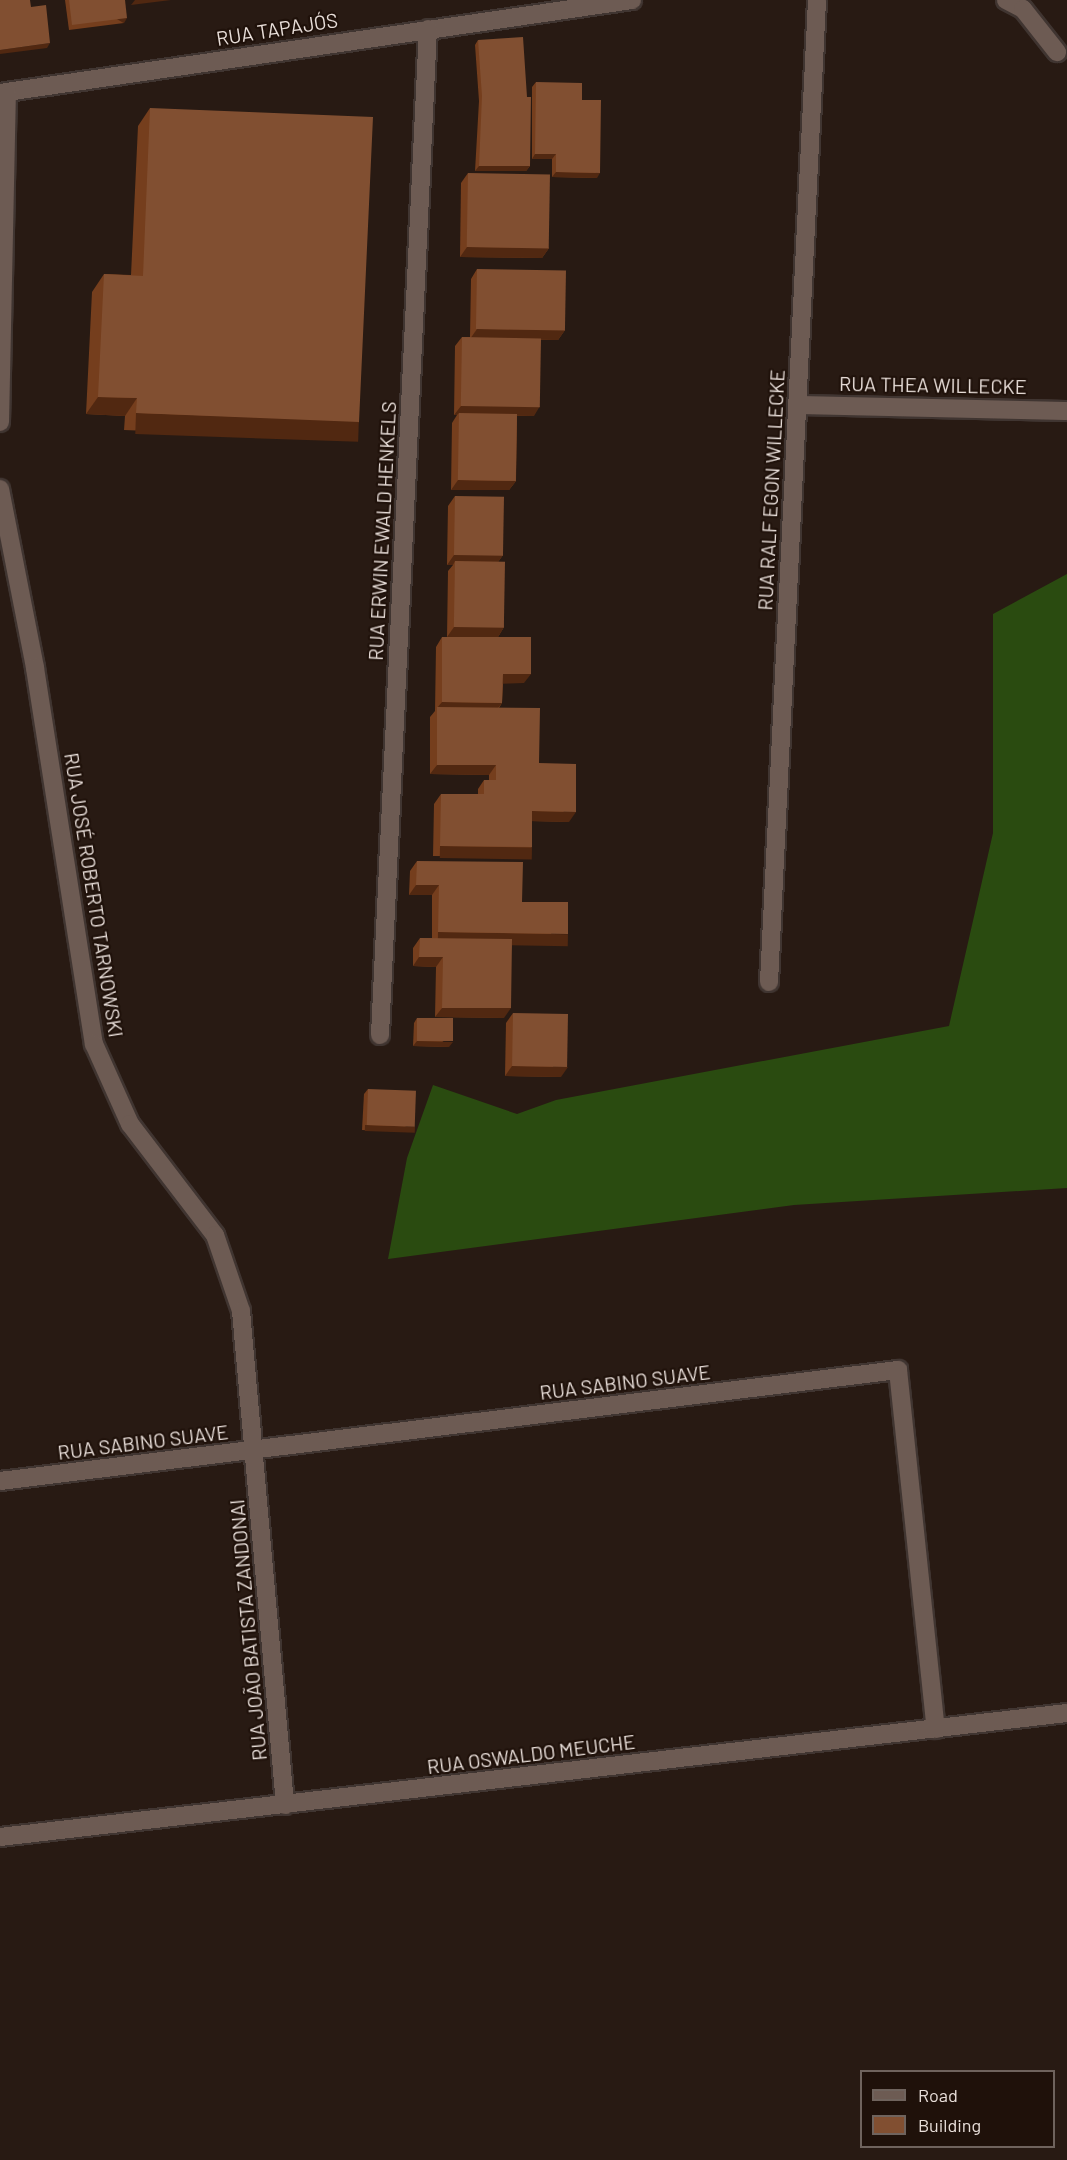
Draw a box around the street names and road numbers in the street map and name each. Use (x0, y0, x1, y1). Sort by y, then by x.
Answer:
street label: RUA TAPAJÓS (214, 8, 340, 50)
street label: RUA RALF EGON WILLECKE (753, 369, 789, 611)
street label: RUA THEA WILLECKE (839, 371, 1027, 399)
street label: RUA ERWIN EWALD HENKELS (363, 401, 401, 661)
street label: RUA JOSÉ ROBERTO TARNOWSKI (60, 751, 128, 1039)
street label: RUA SABINO SUAVE (538, 1360, 712, 1404)
street label: RUA SABINO SUAVE (56, 1420, 230, 1464)
street label: RUA JOÃO BATISTA ZANDONAI (225, 1498, 271, 1762)
street label: RUA OSWALDO MEUCHE (426, 1729, 636, 1779)

